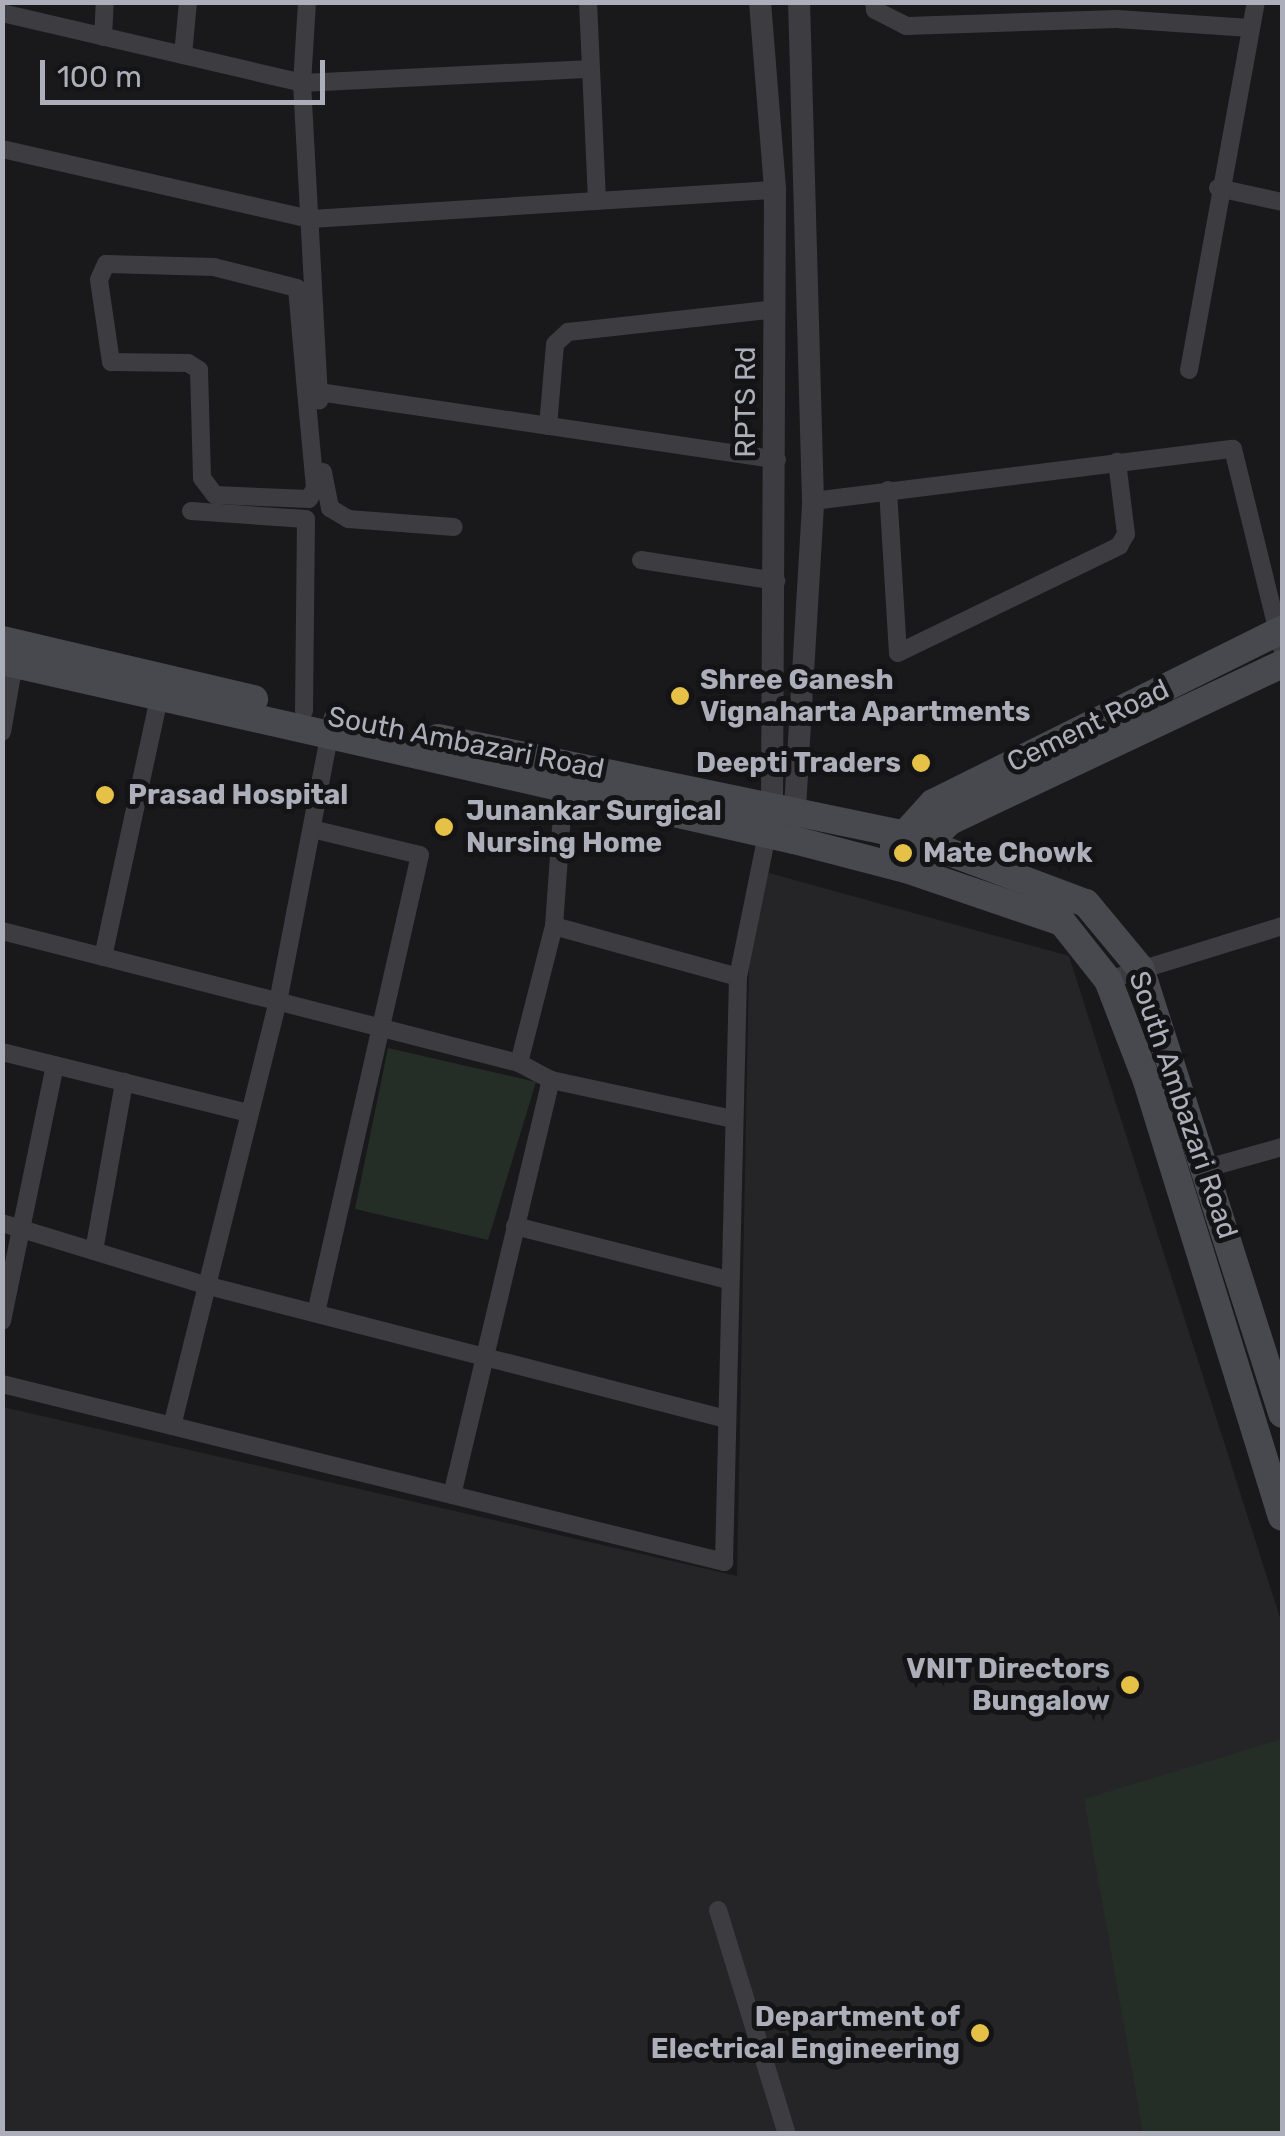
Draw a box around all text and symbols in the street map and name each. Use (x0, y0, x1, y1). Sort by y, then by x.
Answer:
scale bar (45, 40, 330, 102)
text: 100 m (57, 59, 142, 95)
street label: RPTS Rd (729, 346, 763, 458)
place label: Shree Ganesh Vignaharta Apartments (700, 663, 1031, 729)
street label: Cement Road (1002, 672, 1174, 780)
marker: Shree Ganesh Vignaharta Apartments (669, 685, 691, 707)
street label: South Ambazari Road (325, 700, 607, 786)
place label: Deepti Traders (695, 746, 901, 780)
marker: Deepti Traders (910, 752, 932, 774)
place label: Prasad Hospital (128, 778, 348, 812)
marker: Prasad Hospital (92, 782, 118, 808)
place label: Junankar Surgical Nursing Home (466, 794, 722, 860)
marker: Junankar Surgical Nursing Home (431, 814, 457, 840)
place label: Mate Chowk (923, 836, 1093, 870)
marker: Mate Chowk (892, 842, 914, 864)
street label: South Ambazari Road (1121, 967, 1245, 1243)
place label: VNIT Directors Bungalow (906, 1652, 1110, 1718)
marker: VNIT Directors Bungalow (1119, 1674, 1141, 1696)
place label: Department of Electrical Engineering (651, 2000, 960, 2066)
marker: Department of Electrical Engineering (969, 2022, 991, 2044)

